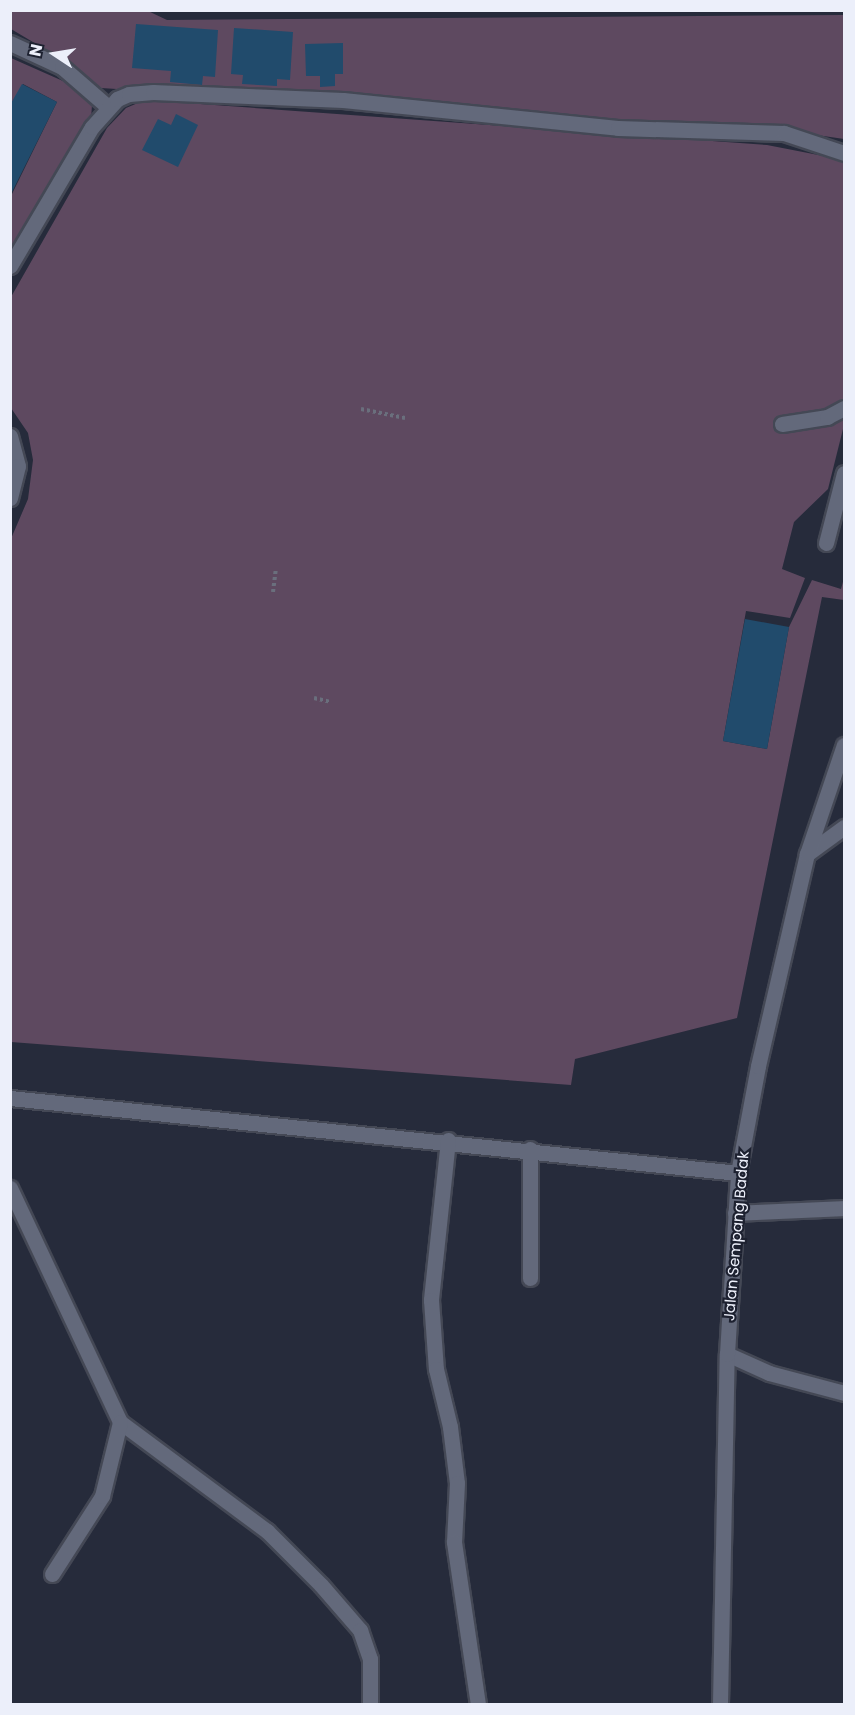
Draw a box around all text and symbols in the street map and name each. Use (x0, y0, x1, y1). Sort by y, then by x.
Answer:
north arrow (24, 24, 84, 84)
text: N (23, 42, 48, 58)
street label: Jalan Sempang Badak (720, 1150, 752, 1322)

